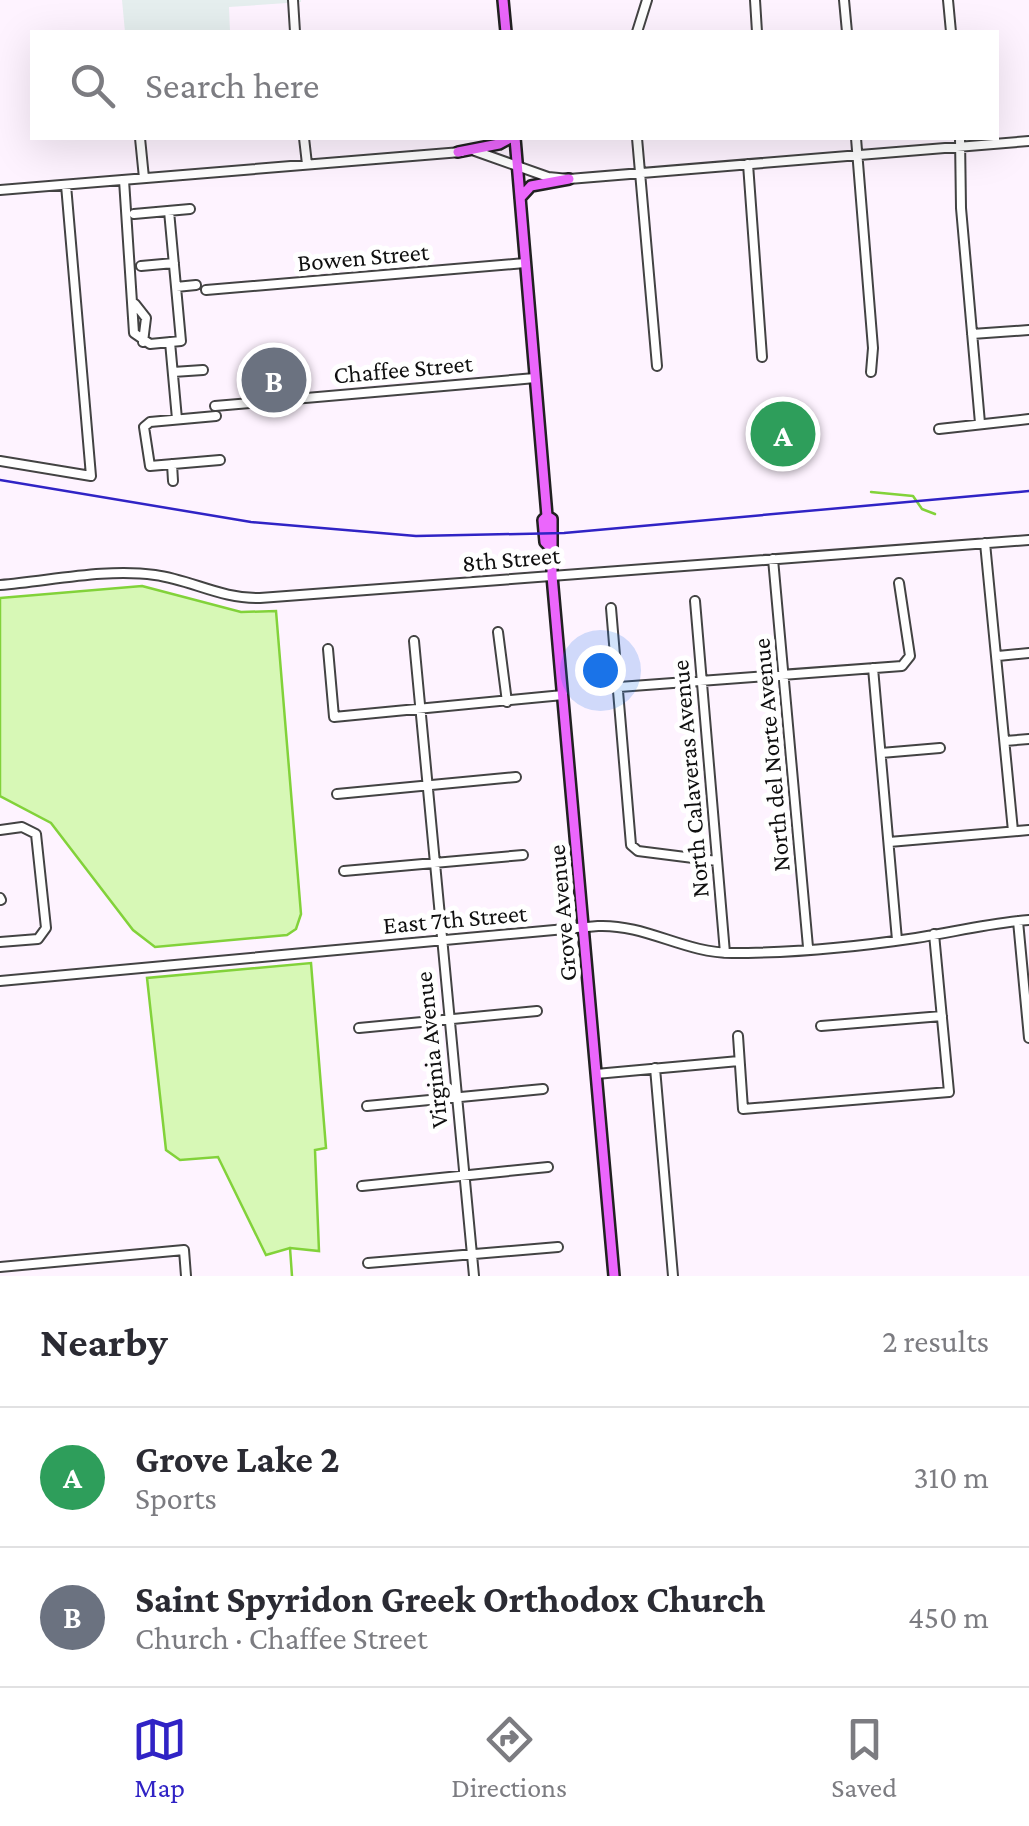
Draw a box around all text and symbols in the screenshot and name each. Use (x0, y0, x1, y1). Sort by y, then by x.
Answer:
search box (30, 30, 999, 140)
icon: search (65, 58, 120, 113)
text: Search here (145, 64, 319, 106)
street label: Bowen Street (296, 238, 431, 276)
pin: B (242, 342, 306, 418)
street label: Chaffee Street (332, 349, 474, 389)
pin: A (750, 396, 816, 472)
street label: 8th Street (461, 541, 562, 577)
street label: North del Norte Avenue (747, 637, 795, 873)
your location (575, 645, 626, 696)
street label: North Calaveras Avenue (666, 659, 714, 899)
street label: Grove Avenue (543, 844, 581, 982)
street label: East 7th Street (382, 899, 529, 939)
street label: Virginia Avenue (409, 970, 454, 1130)
text: Nearby (40, 1318, 168, 1365)
text: 2 results (882, 1323, 989, 1359)
text: Grove Lake 2 (135, 1438, 340, 1480)
text: A (63, 1459, 82, 1495)
text: 310 m (913, 1459, 989, 1495)
text: Sports (135, 1480, 217, 1516)
text: Saint Spyridon Greek Orthodox Church (135, 1578, 765, 1620)
text: B (63, 1599, 82, 1635)
text: 450 m (908, 1599, 989, 1635)
text: Church · Chaffee Street (135, 1620, 427, 1656)
tab: Map (132, 1712, 187, 1803)
tab: Directions (451, 1712, 567, 1803)
tab: Saved (831, 1712, 897, 1803)

